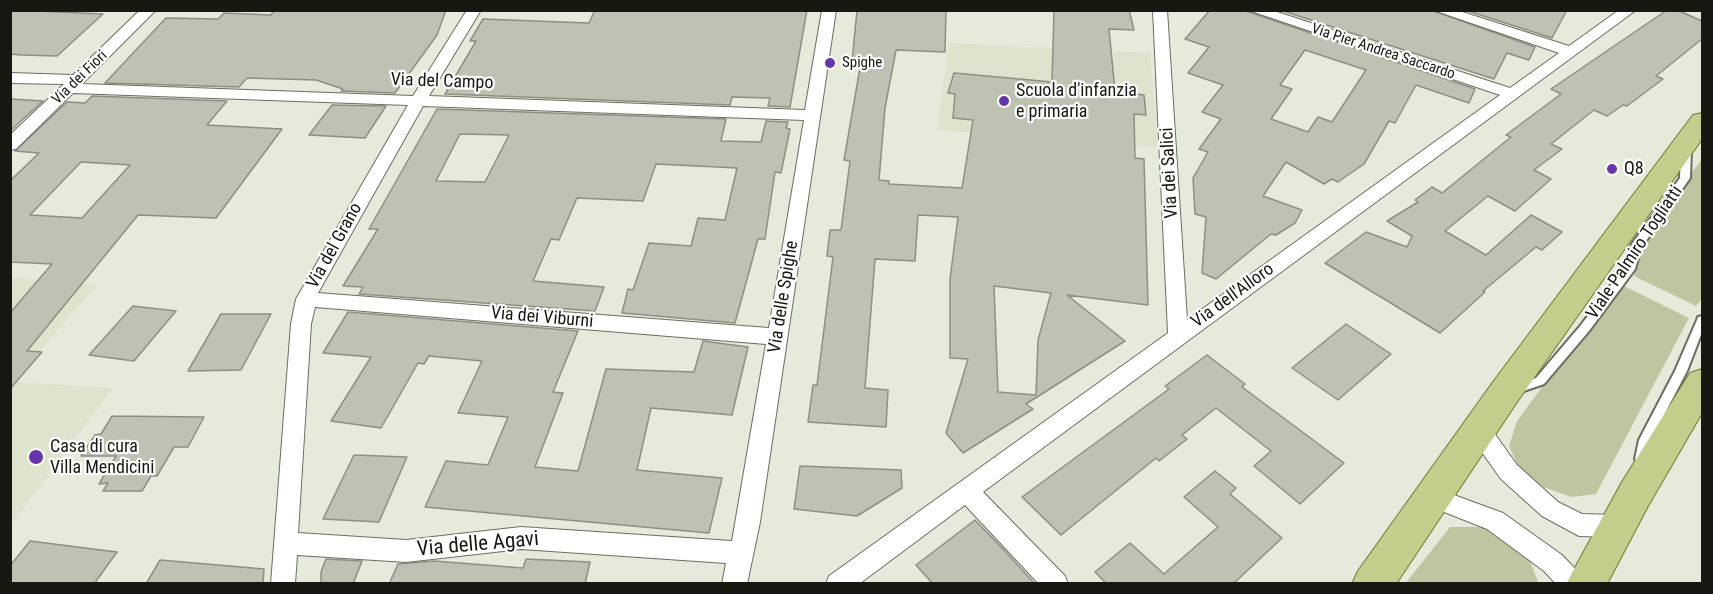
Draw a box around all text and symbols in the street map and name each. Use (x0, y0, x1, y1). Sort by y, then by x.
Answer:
street label: Via Pier Andrea Saccardo (1309, 20, 1457, 84)
street label: Via dei Fiori (49, 47, 111, 109)
place label: Spighe (842, 54, 882, 72)
marker: Spighe (823, 56, 837, 70)
street label: Via del Campo (390, 69, 494, 95)
place label: Scuola d'infanzia e primaria (1016, 80, 1137, 122)
marker: Scuola d'infanzia e primaria (997, 94, 1011, 108)
street label: Via dei Salici (1157, 127, 1183, 219)
place label: Q8 (1624, 158, 1644, 180)
marker: Q8 (1605, 162, 1619, 176)
street label: Viale Palmiro Togliatti (1582, 182, 1688, 324)
street label: Via del Grano (303, 199, 367, 293)
street label: Via delle Spighe (764, 239, 804, 355)
street label: Via dell'Alloro (1188, 259, 1278, 333)
street label: Via dei Viburni (490, 303, 594, 333)
place label: Casa di cura Villa Mendicini (50, 436, 154, 478)
marker: Casa di cura Villa Mendicini (27, 448, 45, 466)
street label: Via delle Agavi (416, 527, 540, 563)

